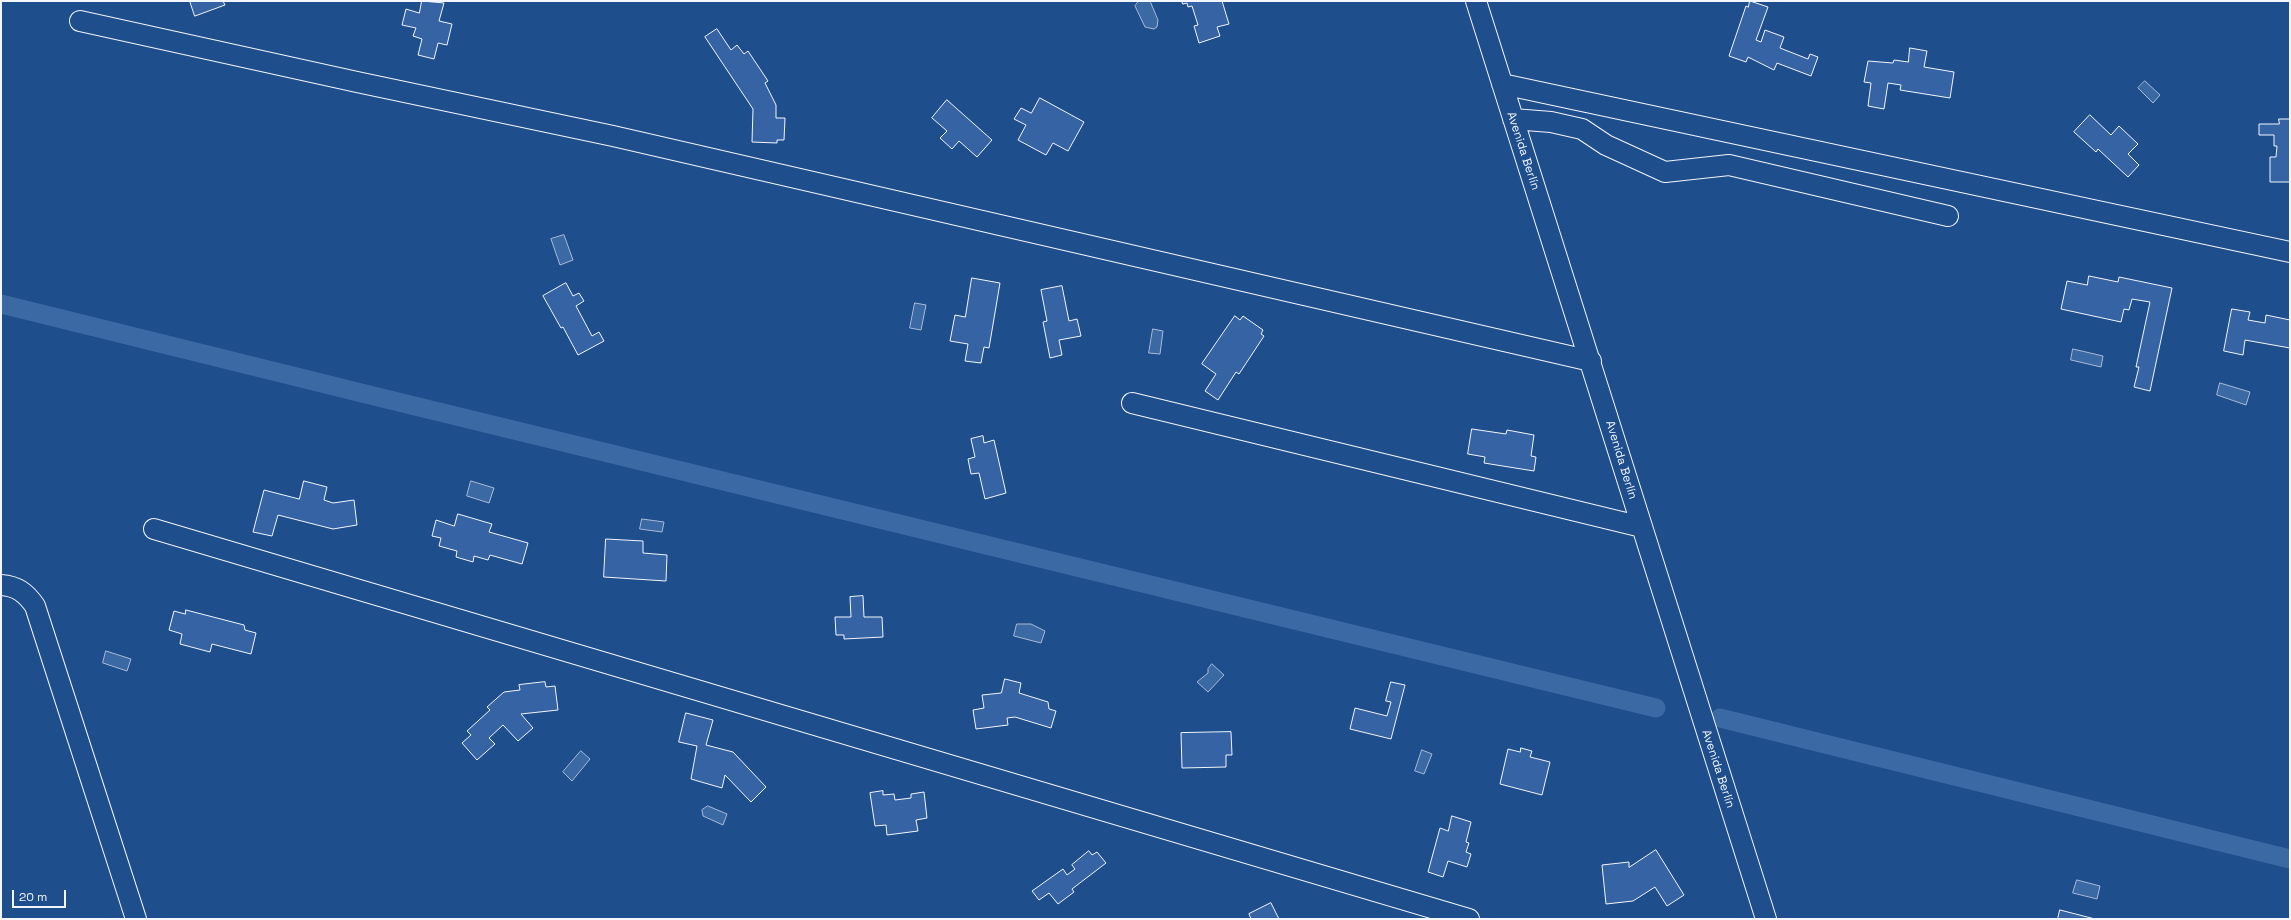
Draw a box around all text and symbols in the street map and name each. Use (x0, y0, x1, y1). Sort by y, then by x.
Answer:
street label: Avenida Berlín (1504, 110, 1542, 192)
street label: Avenida Berlín (1602, 419, 1640, 501)
street label: Avenida Berlín (1699, 728, 1737, 810)
scale bar (14, 882, 68, 908)
text: 20 m (19, 889, 47, 905)

